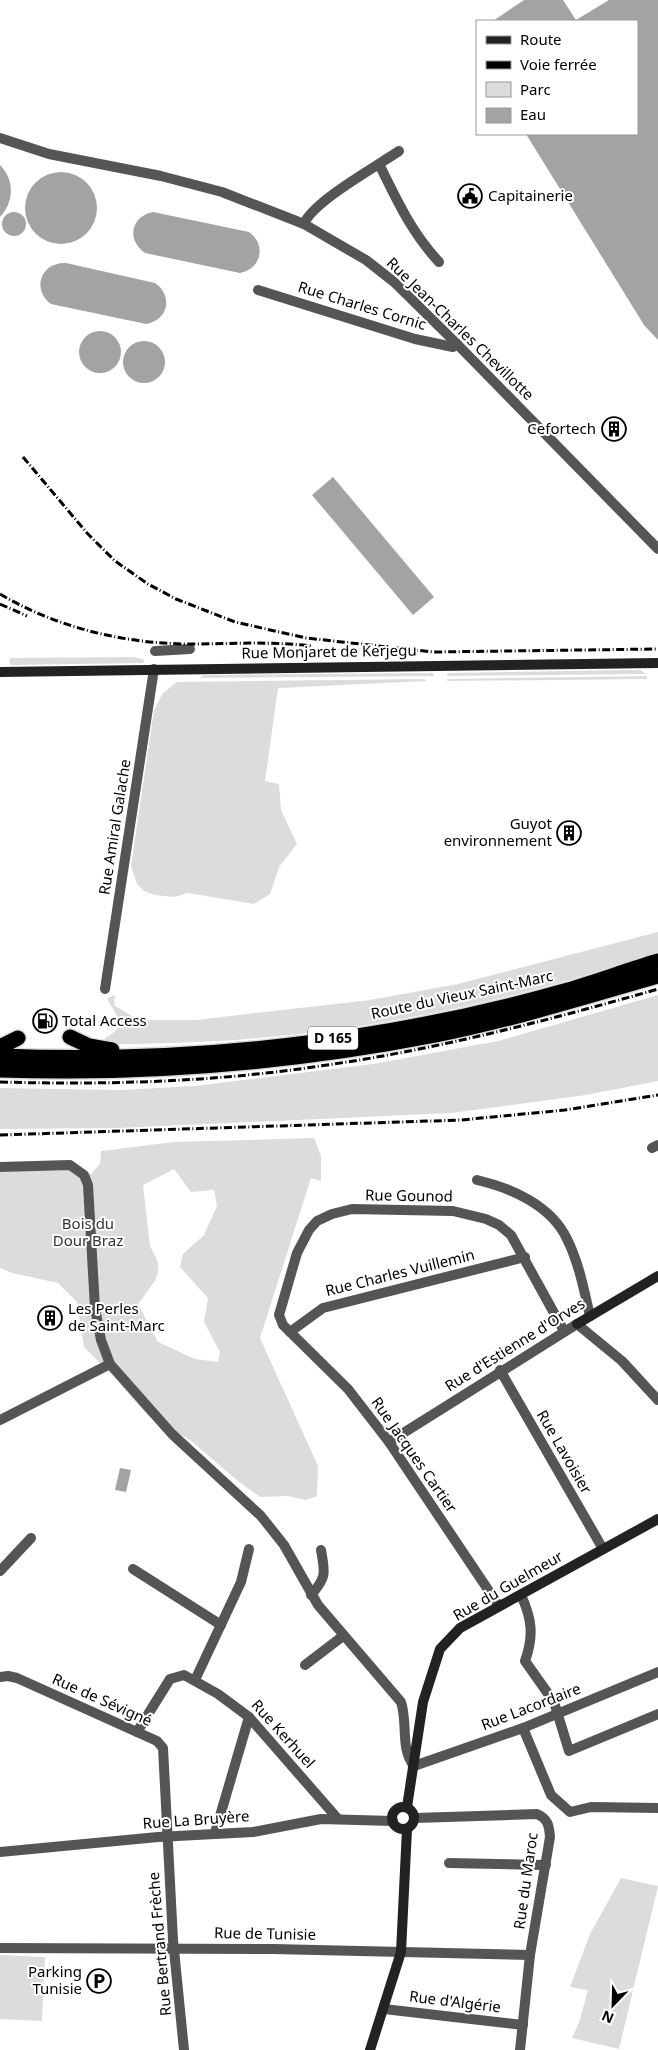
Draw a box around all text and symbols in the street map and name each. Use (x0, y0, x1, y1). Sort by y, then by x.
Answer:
legend (476, 20, 638, 135)
text: Route (520, 29, 562, 49)
text: Voie ferrée (520, 54, 597, 74)
text: Parc (520, 79, 551, 99)
text: Eau (520, 104, 546, 124)
public building icon: Capitainerie (457, 183, 483, 209)
place label: Capitainerie (488, 185, 573, 205)
street label: Rue Jean-Charles Chevillotte (383, 253, 539, 404)
street label: Rue Charles Cornic (296, 276, 429, 334)
building icon: Cefortech (601, 416, 627, 442)
place label: Cefortech (527, 418, 596, 438)
street label: Rue Monjaret de Kerjegu (241, 639, 417, 663)
street label: Rue Amiral Galache (93, 758, 135, 896)
place label: Guyot environnement (444, 813, 553, 850)
building icon: Guyot environnement (556, 820, 582, 846)
street label: Route du Vieux Saint-Marc (369, 965, 555, 1023)
fuel station icon: Total Access (32, 1008, 58, 1034)
place label: Total Access (62, 1010, 147, 1030)
road number: D 165 (308, 1026, 358, 1050)
street label: Rue Gounod (365, 1184, 453, 1206)
park label: Bois du Dour Braz (53, 1213, 123, 1250)
street label: Rue Charles Vuillemin (323, 1244, 476, 1300)
street label: Rue d'Estienne d'Orves (441, 1293, 588, 1395)
place label: Les Perles de Saint-Marc (68, 1298, 165, 1335)
building icon: Les Perles de Saint-Marc (37, 1305, 63, 1331)
street label: Rue Jacques Cartier (367, 1393, 462, 1516)
street label: Rue Lavoisier (533, 1406, 597, 1497)
street label: Rue du Guelmeur (449, 1546, 566, 1625)
street label: Rue de Sévigné (49, 1668, 156, 1730)
street label: Rue Lacordaire (478, 1678, 583, 1734)
street label: Rue Kerhuel (248, 1695, 320, 1772)
street label: Rue La Bruyère (142, 1805, 250, 1833)
street label: Rue du Maroc (508, 1831, 542, 1931)
street label: Rue Bertrand Frèche (143, 1871, 175, 2017)
street label: Rue de Tunisie (214, 1922, 316, 1944)
place label: Parking Tunisie (28, 1961, 82, 1998)
parking icon: Parking Tunisie (86, 1968, 112, 1994)
north arrow (588, 1980, 638, 2030)
street label: Rue d'Algérie (408, 1985, 502, 2017)
text: N (599, 2006, 617, 2028)

